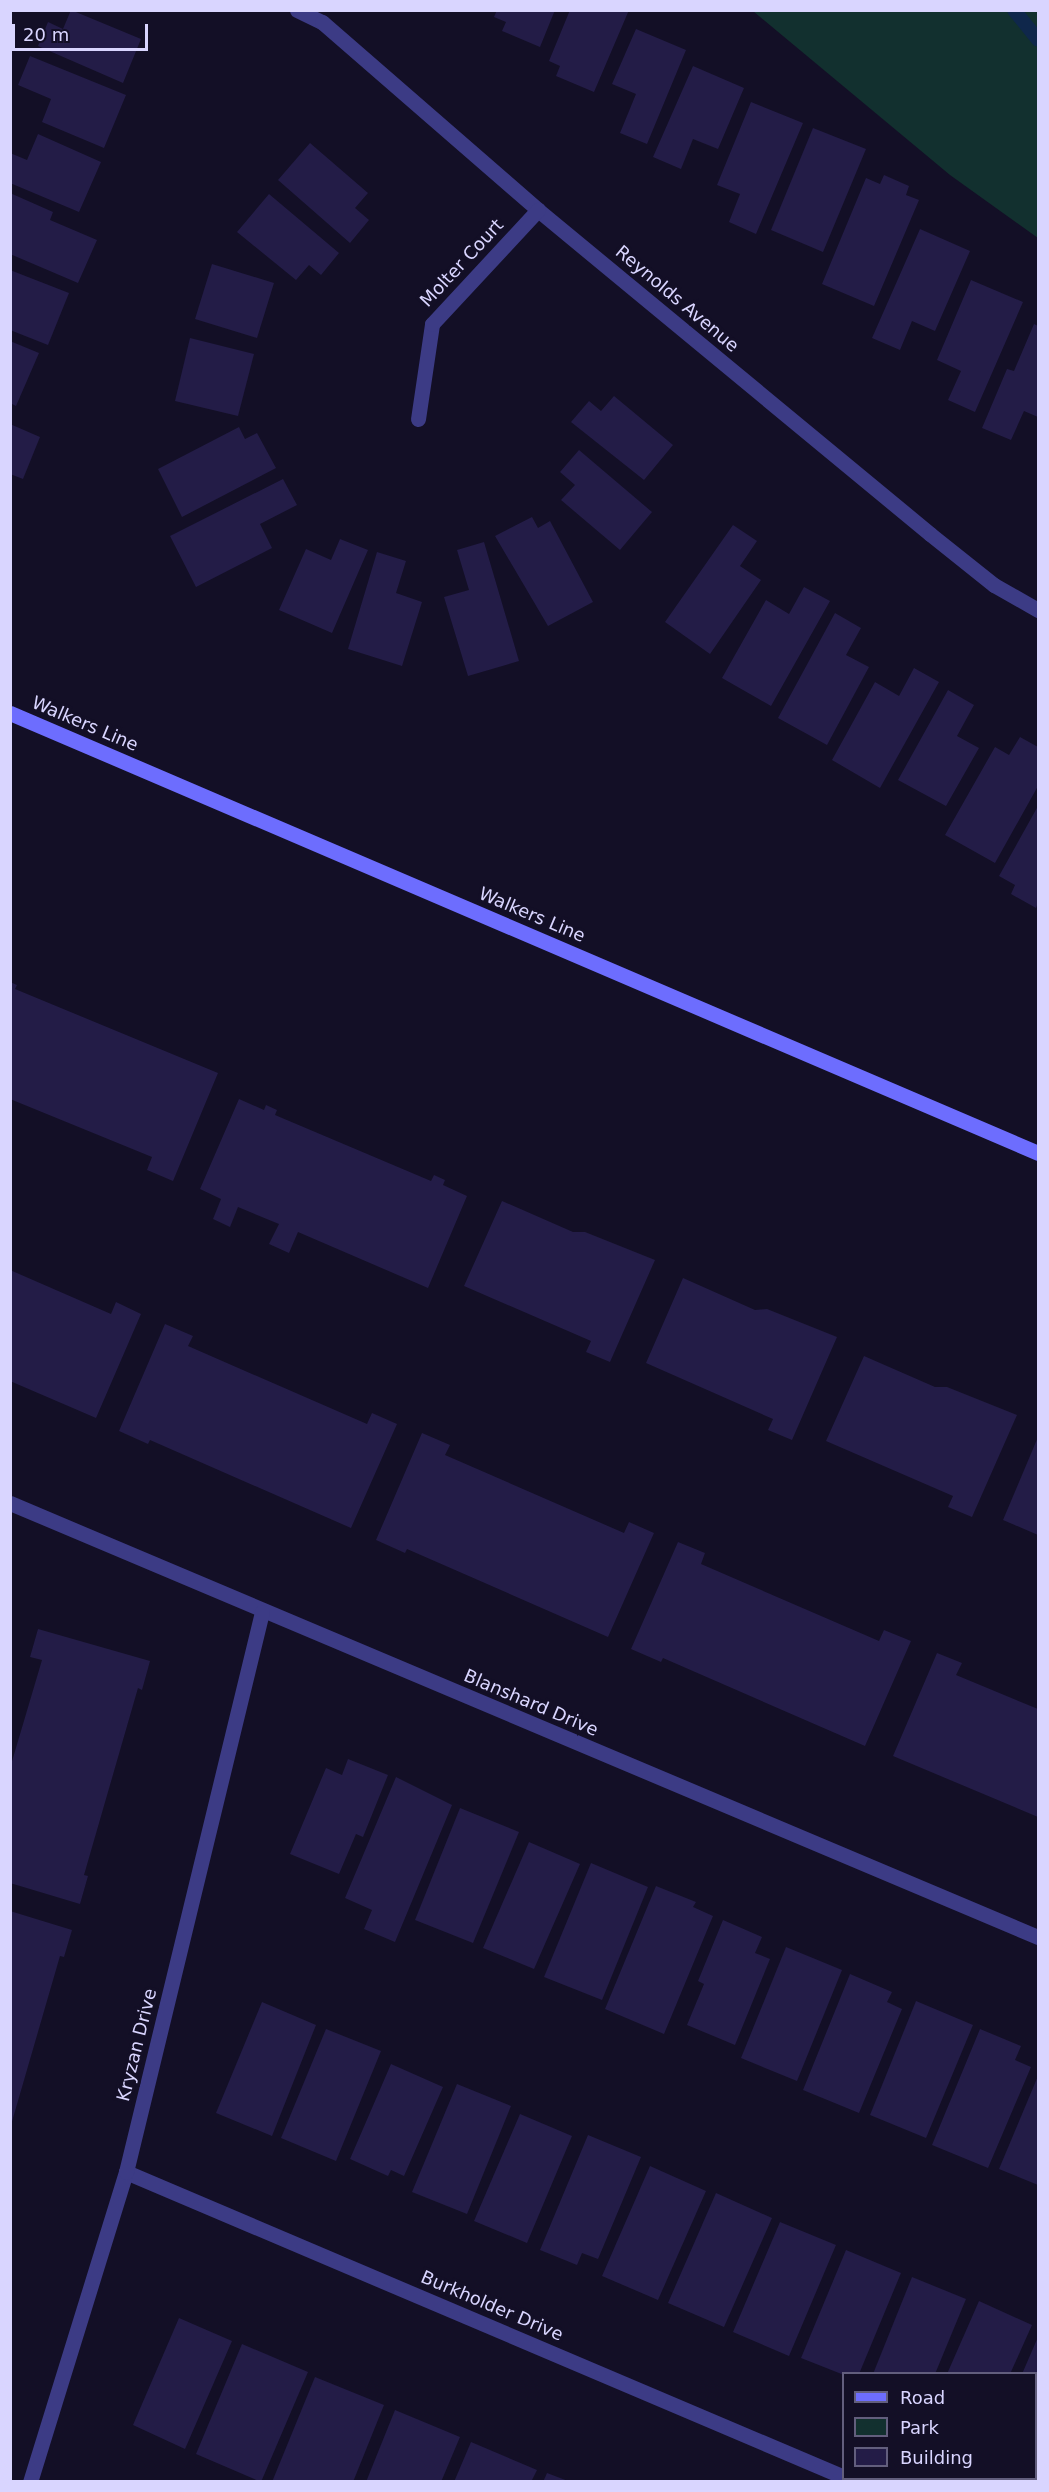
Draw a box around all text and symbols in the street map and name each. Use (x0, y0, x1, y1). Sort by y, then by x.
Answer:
scale bar (15, 12, 152, 50)
text: 20 m (23, 24, 69, 45)
street label: Molter Court (416, 215, 508, 311)
street label: Reynolds Avenue (611, 241, 743, 357)
street label: Walkers Line (29, 692, 141, 756)
street label: Walkers Line (476, 883, 588, 947)
street label: Blanshard Drive (461, 1665, 601, 1741)
street label: Kryzan Drive (113, 1986, 161, 2104)
street label: Burkholder Drive (418, 2266, 566, 2346)
legend (842, 2372, 1037, 2480)
text: Road (900, 2387, 945, 2408)
text: Park (900, 2417, 939, 2438)
text: Building (900, 2447, 973, 2468)

